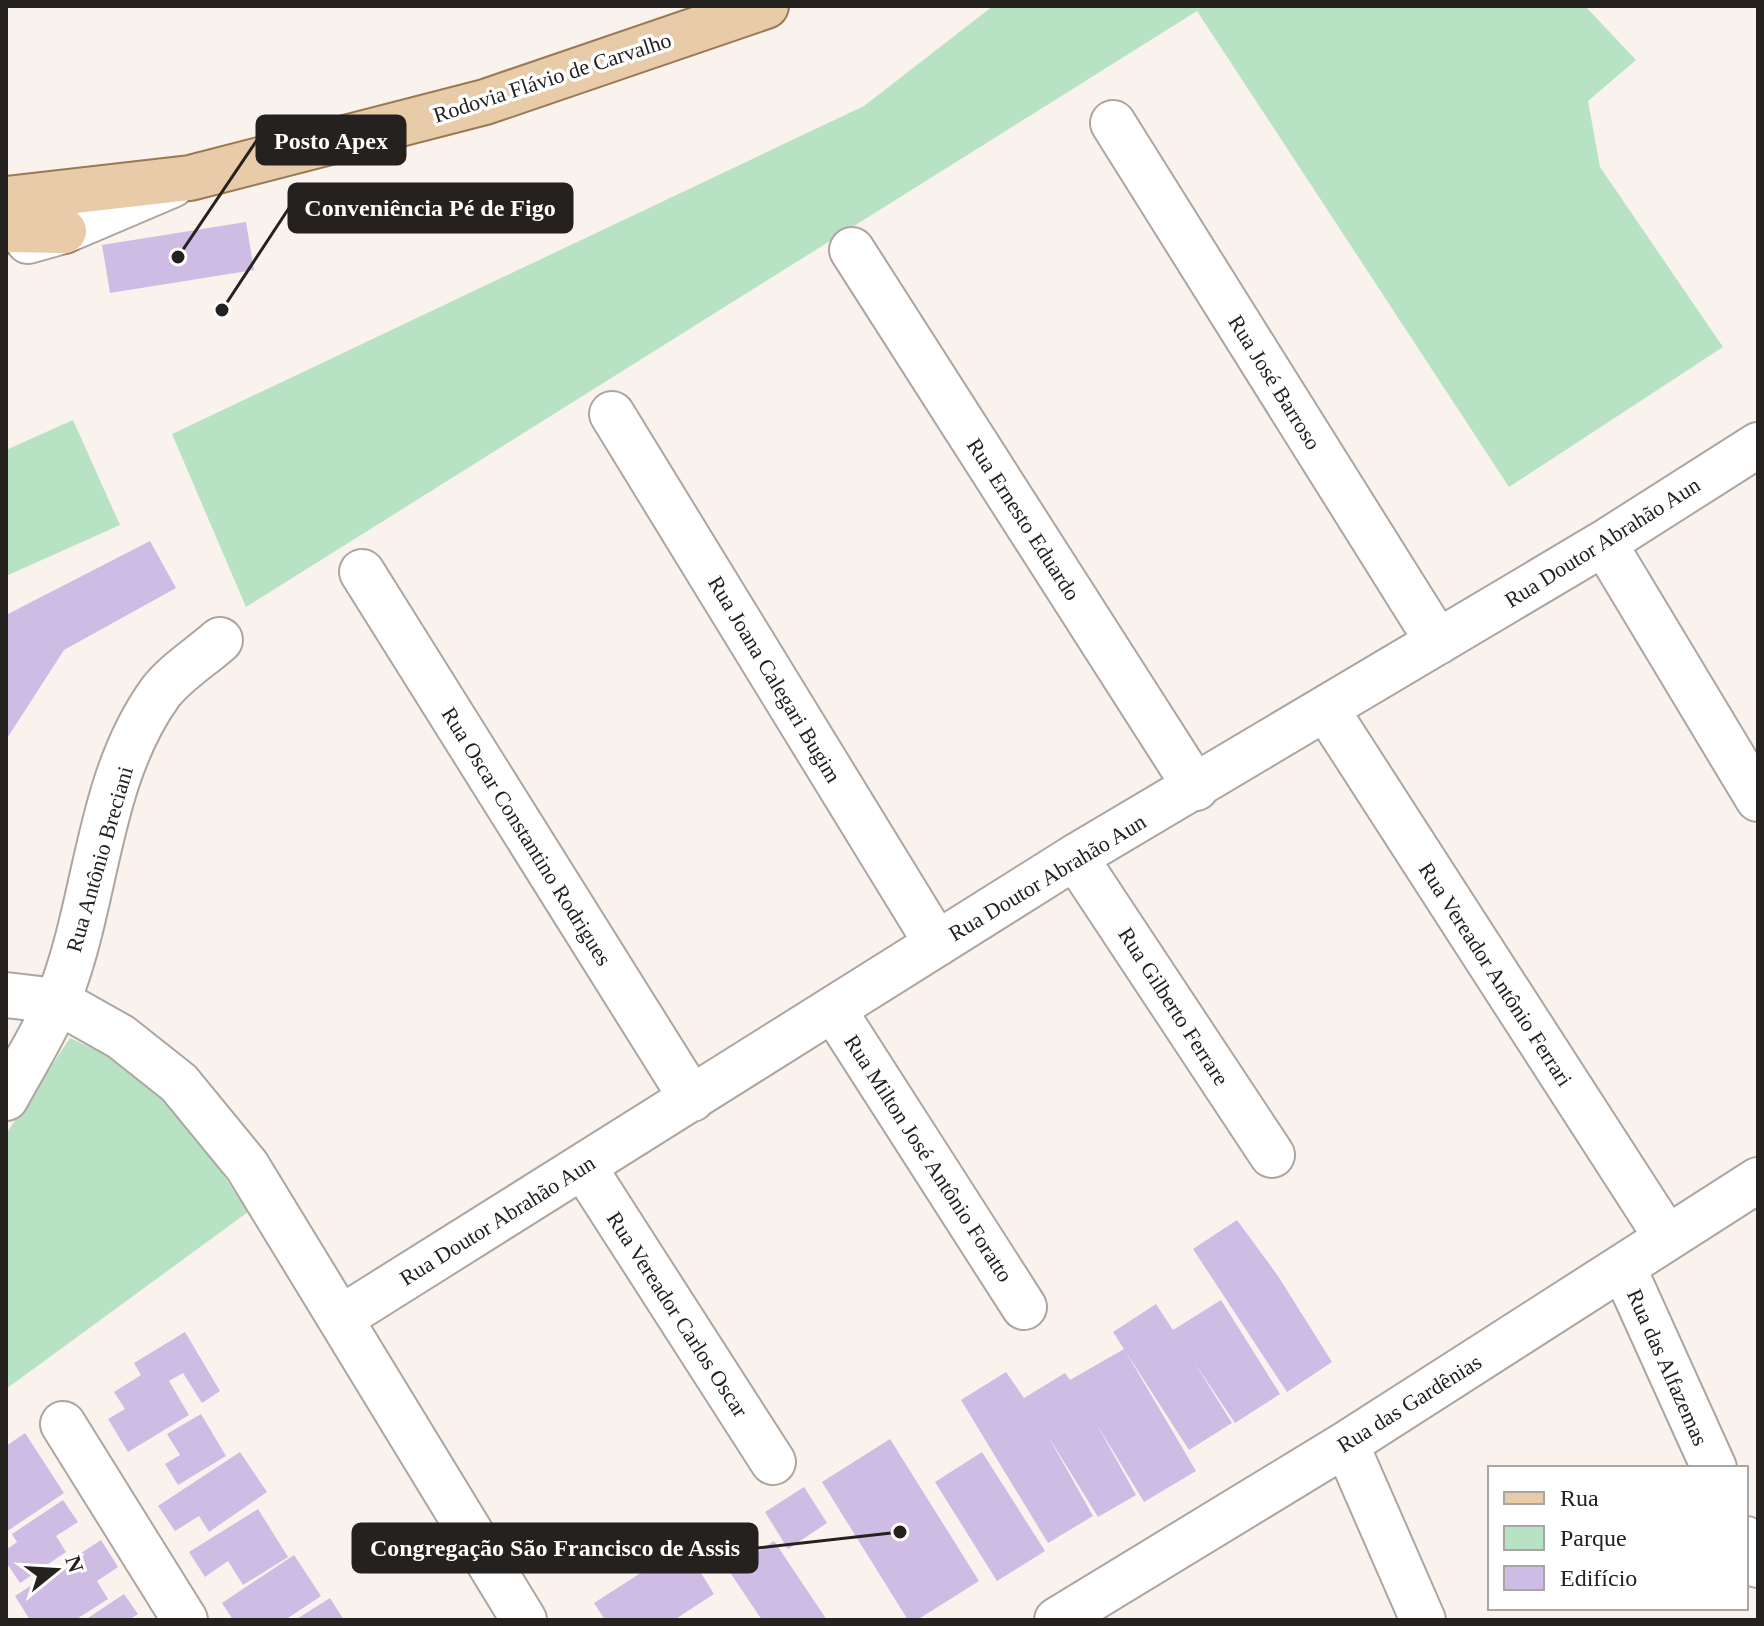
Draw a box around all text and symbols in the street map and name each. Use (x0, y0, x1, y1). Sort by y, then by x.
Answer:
street label: Rodovia Flávio de Carvalho (430, 27, 674, 128)
callout: Posto Apex (257, 116, 405, 164)
text: Posto Apex (274, 128, 388, 154)
callout: Conveniência Pé de Figo (289, 184, 572, 232)
text: Conveniência Pé de Figo (304, 195, 556, 221)
street label: Rua José Barroso (1223, 310, 1326, 454)
street label: Rua Ernesto Eduardo (962, 434, 1085, 605)
street label: Rua Doutor Abrahão Aun (1500, 472, 1704, 613)
street label: Rua Joana Calegari Bugim (703, 571, 846, 787)
street label: Rua Oscar Constantino Rodrigues (436, 702, 617, 970)
street label: Rua Antônio Breciani (61, 763, 138, 955)
street label: Rua Doutor Abrahão Aun (944, 809, 1150, 946)
street label: Rua Vereador Antônio Ferrari (1414, 858, 1577, 1091)
street label: Rua Gilberto Ferrare (1113, 923, 1234, 1090)
street label: Rua Milton José Antônio Foratto (839, 1030, 1018, 1287)
street label: Rua Doutor Abrahão Aun (395, 1150, 599, 1291)
street label: Rua Vereador Carlos Oscar (602, 1207, 754, 1422)
street label: Rua das Alfazemas (1622, 1285, 1713, 1449)
street label: Rua das Gardênias (1333, 1349, 1486, 1458)
legend (1488, 1466, 1748, 1610)
text: Rua (1560, 1485, 1599, 1511)
callout: Congregação São Francisco de Assis (353, 1524, 757, 1572)
text: Parque (1560, 1525, 1627, 1551)
north arrow (16, 1530, 96, 1610)
text: Congregação São Francisco de Assis (370, 1535, 740, 1561)
text: N (60, 1553, 89, 1575)
text: Edifício (1560, 1565, 1637, 1591)

